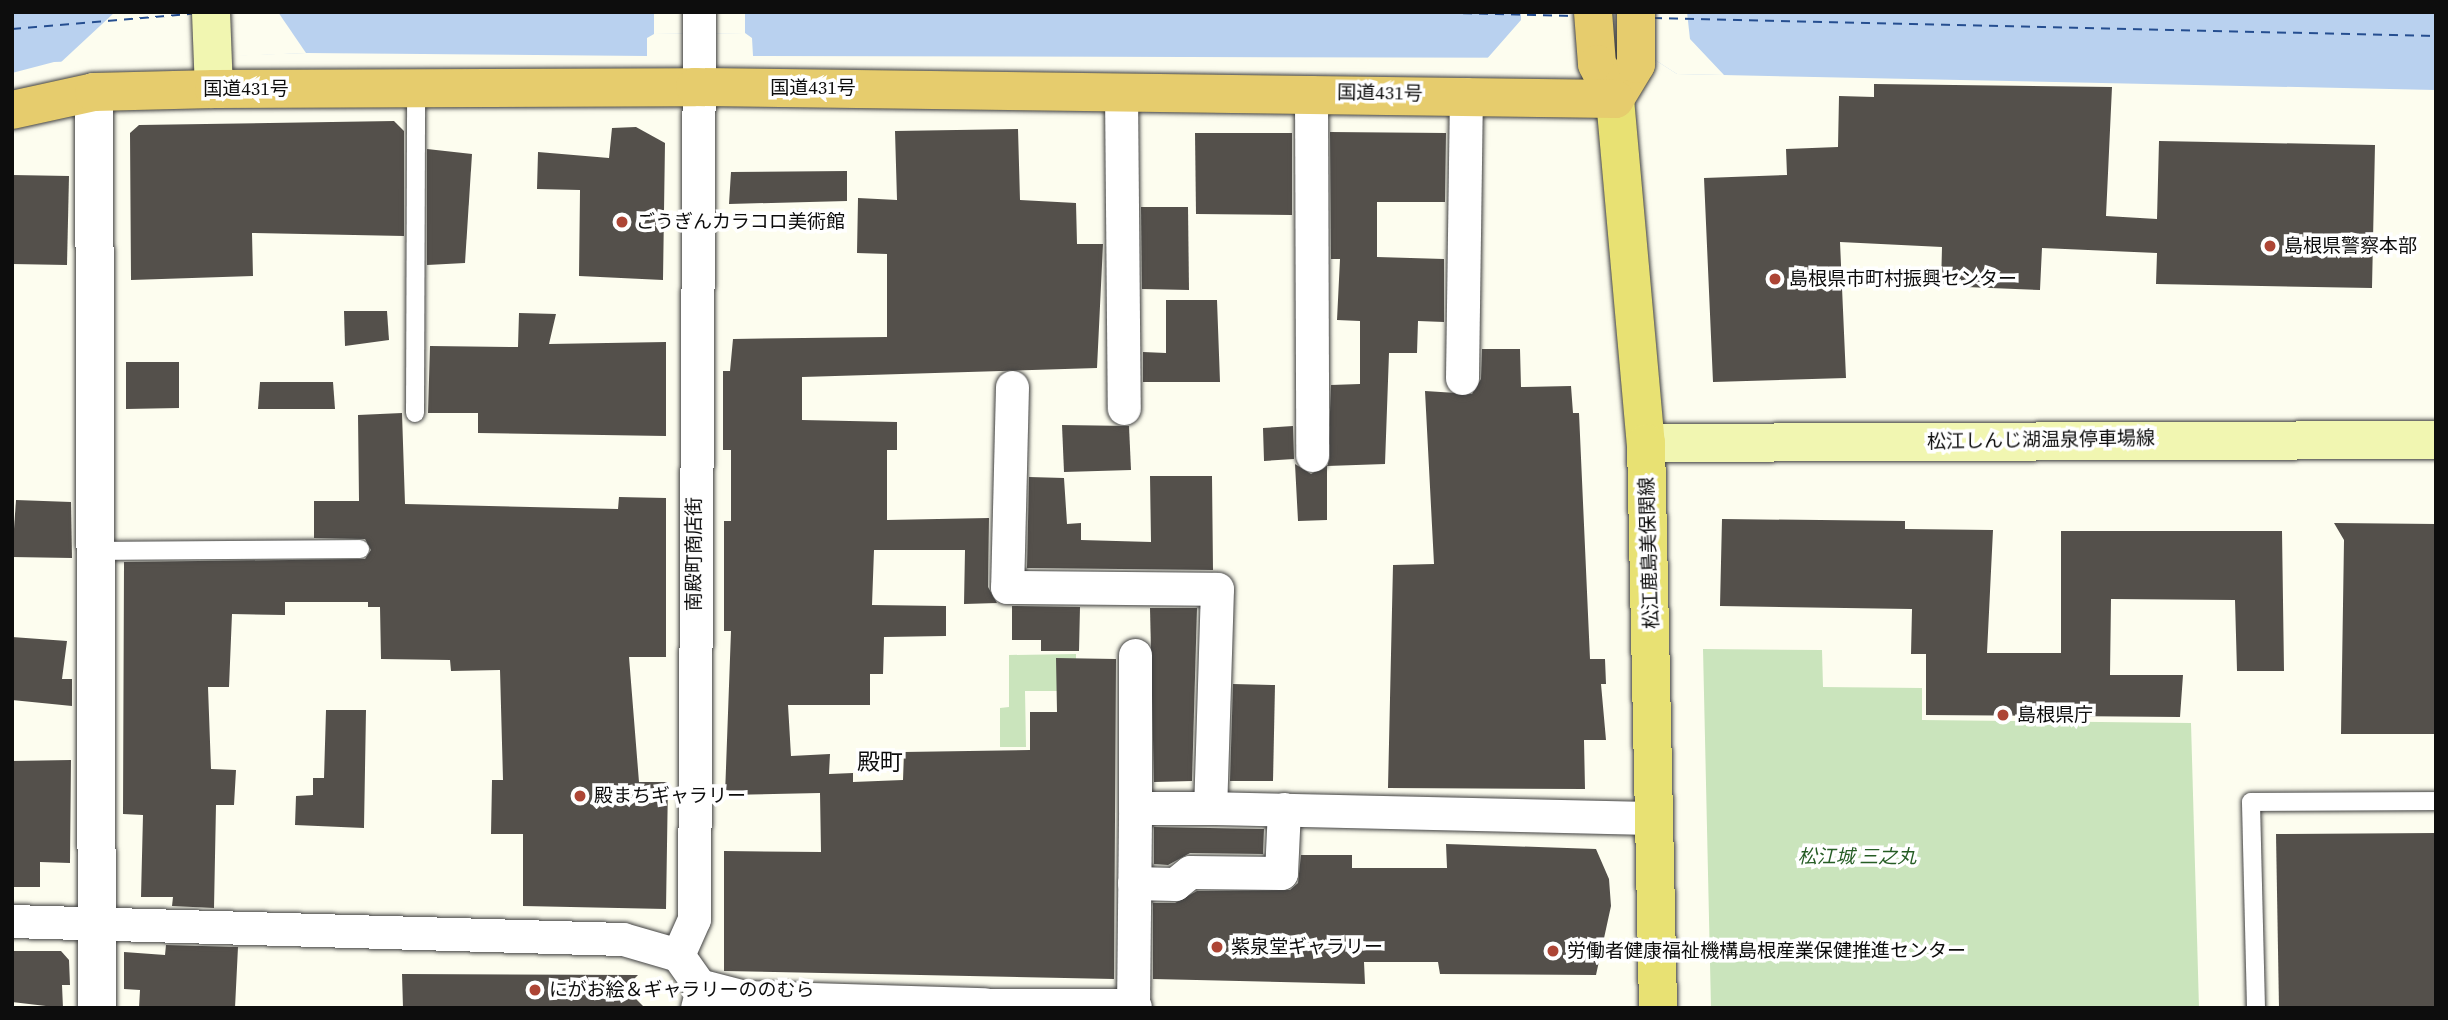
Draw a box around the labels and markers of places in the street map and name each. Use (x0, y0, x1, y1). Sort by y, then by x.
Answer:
place label: ごうぎんカラコロ美術館 (636, 211, 845, 233)
marker: ごうぎんカラコロ美術館 (614, 214, 630, 230)
place label: 島根県警察本部 (2284, 235, 2417, 257)
marker: 島根県警察本部 (2262, 238, 2278, 254)
place label: 島根県市町村振興センター (1789, 268, 2017, 290)
marker: 島根県市町村振興センター (1767, 271, 1783, 287)
place label: 島根県庁 (2017, 704, 2093, 726)
marker: 島根県庁 (1995, 707, 2011, 723)
place label: 殿まちギャラリー (594, 785, 746, 807)
marker: 殿まちギャラリー (572, 788, 588, 804)
place label: 紫泉堂ギャラリー (1231, 936, 1383, 958)
marker: 紫泉堂ギャラリー (1209, 939, 1225, 955)
place label: 労働者健康福祉機構島根産業保健推進センター (1567, 940, 1966, 962)
marker: 労働者健康福祉機構島根産業保健推進センター (1545, 943, 1561, 959)
place label: にがお絵＆ギャラリーののむら (549, 979, 815, 1001)
marker: にがお絵＆ギャラリーののむら (527, 982, 543, 998)

